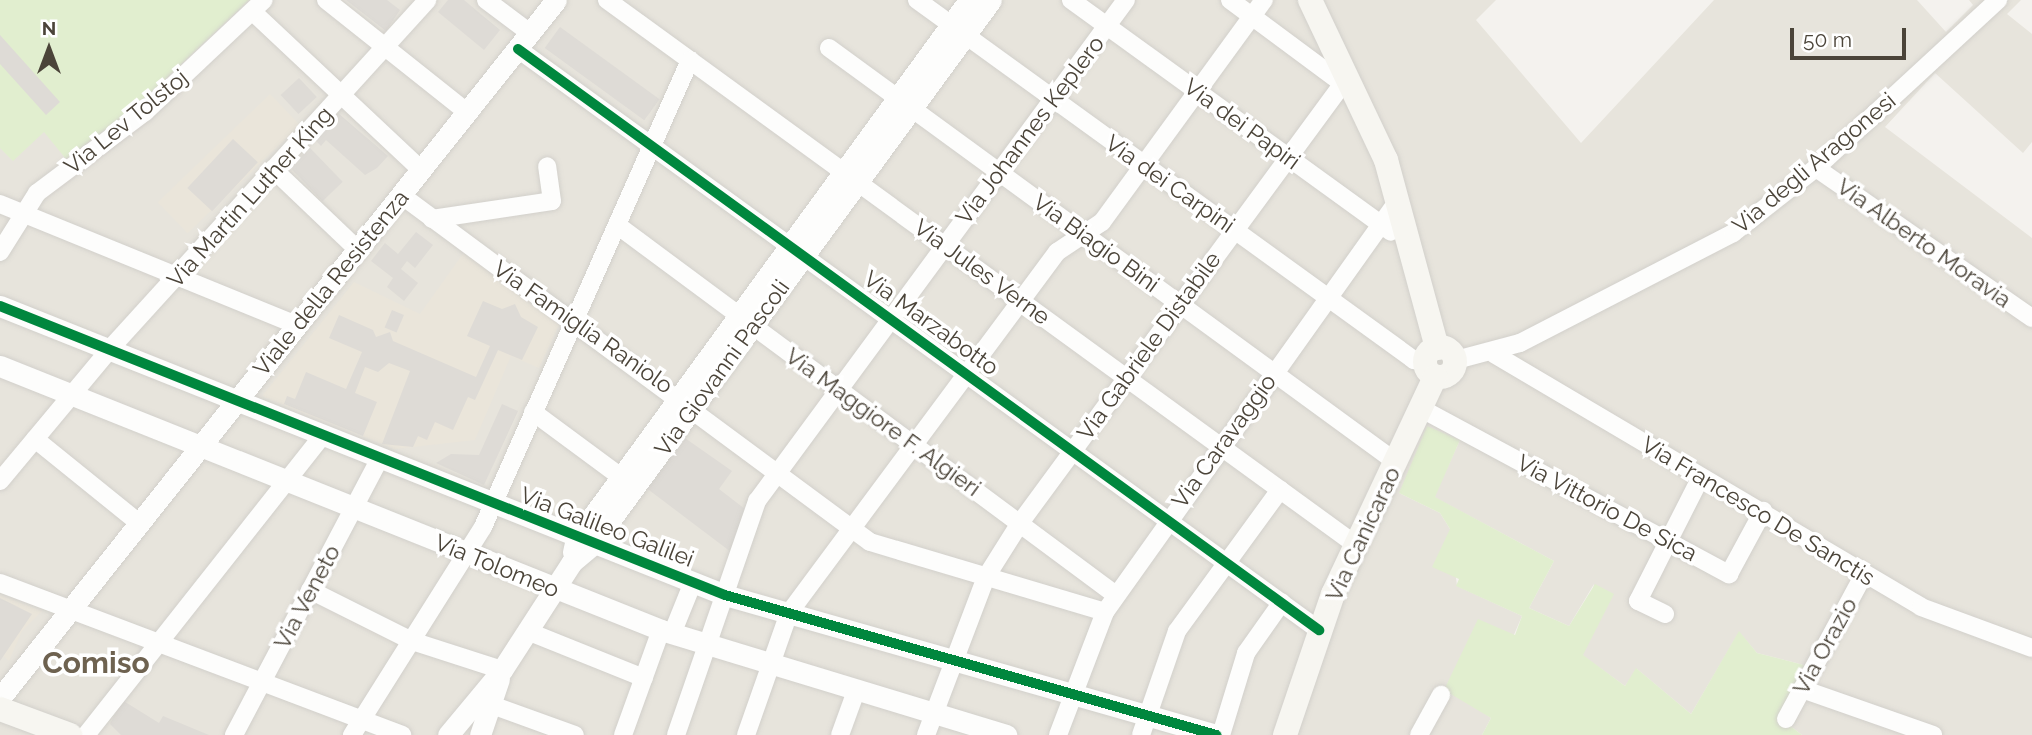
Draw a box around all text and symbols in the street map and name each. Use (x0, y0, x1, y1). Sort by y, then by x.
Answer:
north arrow (14, 14, 84, 84)
scale bar (1794, 14, 1910, 58)
text: N (42, 17, 56, 39)
text: 50 m (1803, 27, 1852, 52)
street label: Via Johannes Keplero (950, 30, 1110, 230)
street label: Via Lev Tolstoj (58, 63, 194, 181)
street label: Via dei Papiri (1179, 73, 1305, 175)
street label: Via degli Aragonesi (1727, 86, 1901, 240)
street label: Via Martin Luther King (161, 101, 339, 293)
street label: Via dei Carpini (1100, 129, 1240, 239)
street label: Via Alberto Moravia (1831, 172, 2017, 314)
street label: Viale della Resistenza (248, 184, 414, 382)
street label: Via Biagio Bini (1027, 188, 1165, 298)
street label: Via Jules Verne (908, 213, 1056, 331)
street label: Via Gabriele Distabile (1071, 246, 1227, 446)
street label: Via Famiglia Raniolo (488, 255, 678, 399)
street label: Via Marzabotto (858, 265, 1004, 381)
street label: Via Giovanni Pascoli (649, 274, 795, 462)
street label: Via Maggiore F. Algieri (780, 342, 986, 502)
street label: Via Caravaggio (1166, 369, 1282, 513)
street label: Via Francesco De Sanctis (1636, 430, 1880, 592)
street label: Via Vittorio De Sica (1512, 449, 1702, 567)
street label: Via Canicarao (1320, 462, 1406, 606)
street label: Via Galileo Galilei (516, 481, 698, 573)
street label: Via Tolomeo (430, 528, 564, 604)
street label: Via Veneto (268, 540, 346, 654)
street label: Via Orazio (1787, 593, 1863, 699)
district label: Comiso (42, 645, 150, 681)

